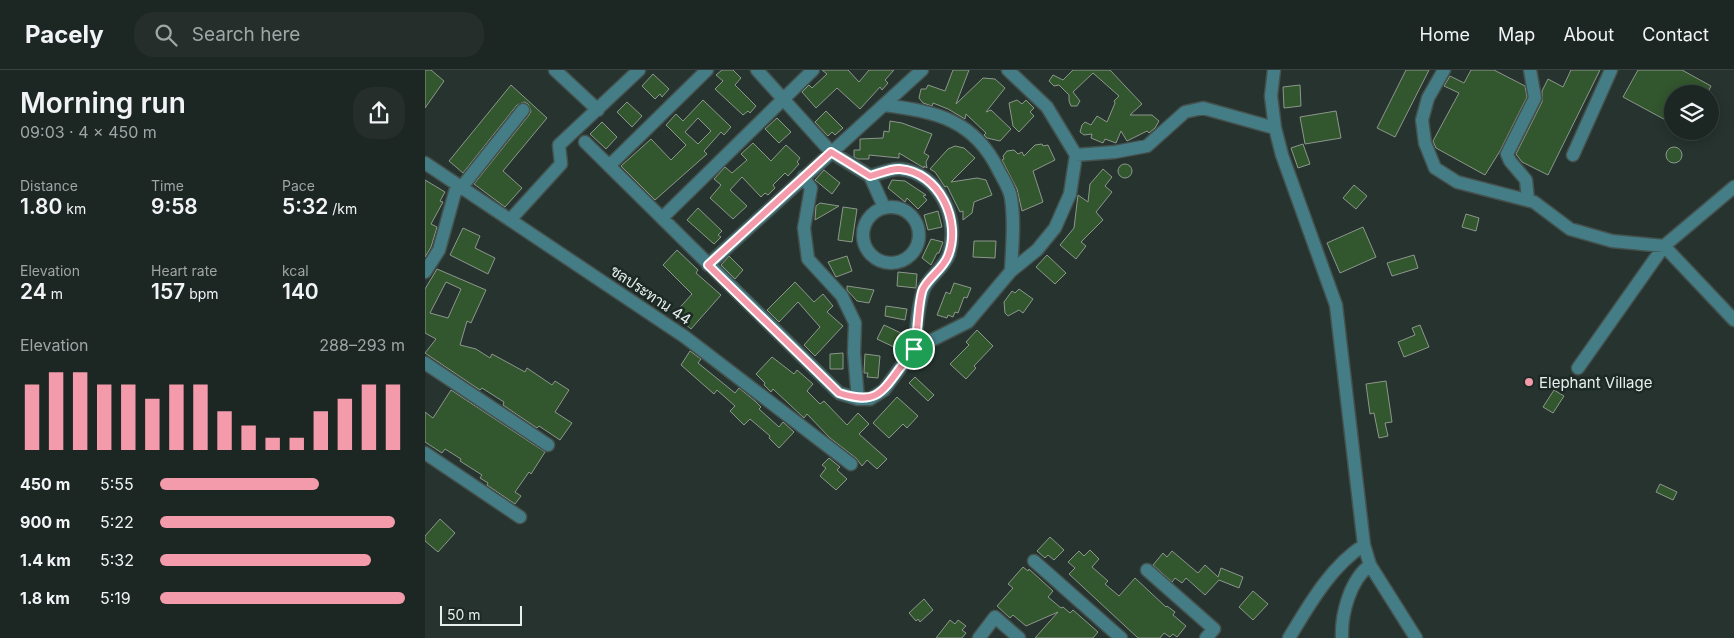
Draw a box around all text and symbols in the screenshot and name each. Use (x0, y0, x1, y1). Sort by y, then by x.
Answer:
search box (134, 12, 484, 57)
text: Pacely (25, 20, 104, 49)
icon: search (152, 21, 180, 49)
text: Search here (192, 23, 300, 46)
text: Home (1420, 24, 1470, 45)
text: Map (1498, 24, 1535, 45)
text: About (1563, 24, 1614, 45)
text: Contact (1642, 24, 1709, 45)
map controls (1664, 85, 1719, 140)
button: layers (1664, 85, 1719, 140)
text: Morning run (20, 86, 186, 120)
button: share (353, 87, 405, 139)
text: 09:03 · 4 × 450 m (20, 122, 157, 142)
text: Distance (20, 177, 78, 194)
text: Time (151, 177, 184, 194)
text: Pace (282, 177, 315, 194)
text: 1.80 (20, 194, 62, 219)
text: 9:58 (151, 194, 198, 219)
text: 5:32 (282, 194, 328, 219)
text: km (62, 200, 86, 217)
text: /km (328, 200, 357, 217)
street label: ชลประทาน 44 (607, 261, 695, 329)
text: Elevation (20, 262, 80, 279)
text: Heart rate (151, 262, 217, 279)
text: kcal (282, 262, 309, 279)
text: 24 (20, 279, 47, 304)
text: 157 (151, 279, 185, 304)
text: 140 (282, 279, 319, 304)
text: m (47, 285, 63, 302)
text: bpm (185, 285, 219, 302)
pin (893, 328, 935, 370)
text: Elevation (20, 335, 89, 355)
text: 288–293 m (319, 335, 405, 355)
icon: arrive (900, 335, 928, 363)
place label: Elephant Village (1539, 373, 1652, 392)
marker: Elephant Village (1523, 376, 1535, 388)
text: 450 m (20, 474, 70, 494)
text: 5:55 (100, 474, 134, 494)
text: 900 m (20, 512, 70, 532)
text: 5:22 (100, 512, 134, 532)
text: 1.4 km (20, 550, 71, 570)
text: 5:32 (100, 550, 134, 570)
text: 1.8 km (20, 588, 70, 608)
text: 5:19 (100, 588, 131, 608)
scale bar (440, 603, 523, 626)
text: 50 m (447, 606, 481, 623)

